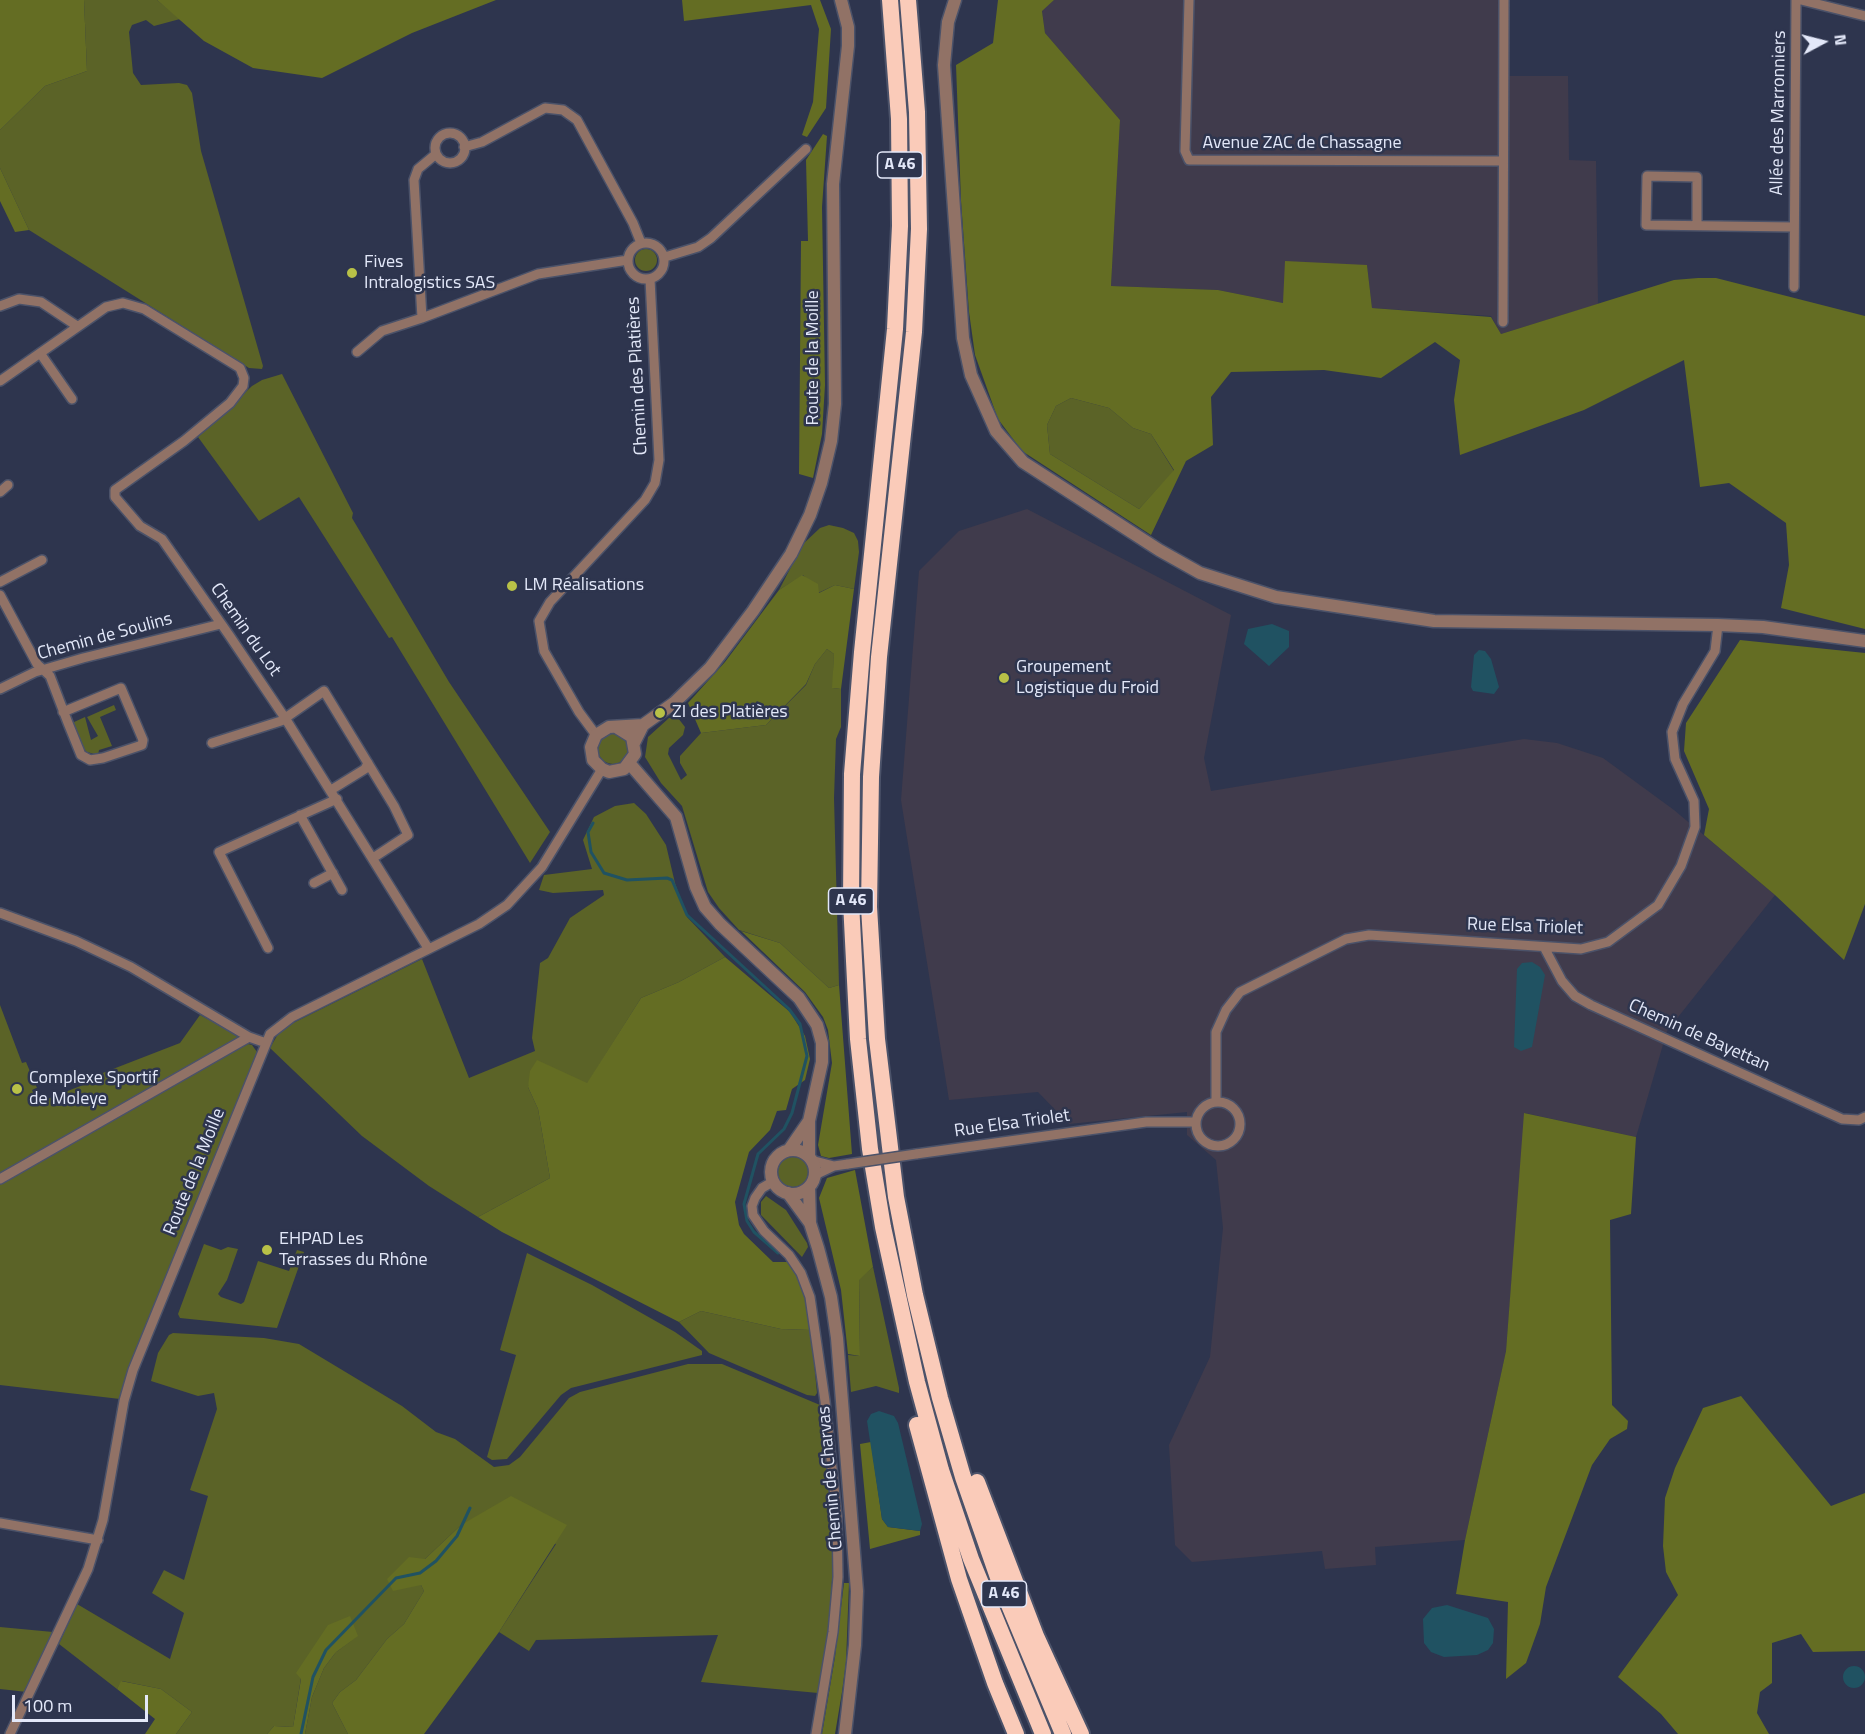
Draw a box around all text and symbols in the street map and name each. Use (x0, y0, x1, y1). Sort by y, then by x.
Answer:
north arrow (1793, 12, 1853, 72)
street label: Allée des Marronniers (1767, 30, 1791, 196)
text: N (1828, 33, 1853, 47)
street label: Avenue ZAC de Chassagne (1203, 133, 1401, 155)
road number: A 46 (878, 152, 922, 178)
place label: Fives Intralogistics SAS (364, 252, 495, 294)
marker: Fives Intralogistics SAS (345, 266, 359, 280)
street label: Route de la Moille (803, 291, 825, 425)
street label: Chemin des Platières (623, 296, 653, 456)
place label: LM Réalisations (524, 575, 644, 597)
street label: Chemin du Lot (205, 579, 285, 681)
marker: LM Réalisations (505, 579, 519, 593)
street label: Chemin de Soulins (35, 609, 175, 665)
place label: Groupement Logistique du Froid (1016, 657, 1159, 700)
marker: Groupement Logistique du Froid (997, 671, 1011, 685)
place label: ZI des Platières (672, 702, 788, 724)
marker: ZI des Platières (653, 706, 667, 720)
road number: A 46 (828, 888, 874, 914)
street label: Rue Elsa Triolet (1467, 914, 1583, 940)
street label: Chemin de Bayettan (1625, 995, 1773, 1077)
place label: Complexe Sportif de Moleye (29, 1068, 158, 1110)
marker: Complexe Sportif de Moleye (10, 1082, 24, 1096)
street label: Route de la Moille (160, 1105, 230, 1239)
street label: Rue Elsa Triolet (953, 1105, 1071, 1143)
place label: EHPAD Les Terrasses du Rhône (279, 1229, 428, 1272)
marker: EHPAD Les Terrasses du Rhône (260, 1243, 274, 1257)
street label: Chemin de Charvas (814, 1405, 848, 1551)
road number: A 46 (982, 1581, 1026, 1607)
scale bar (15, 1683, 152, 1721)
text: 100 m (23, 1692, 72, 1719)

